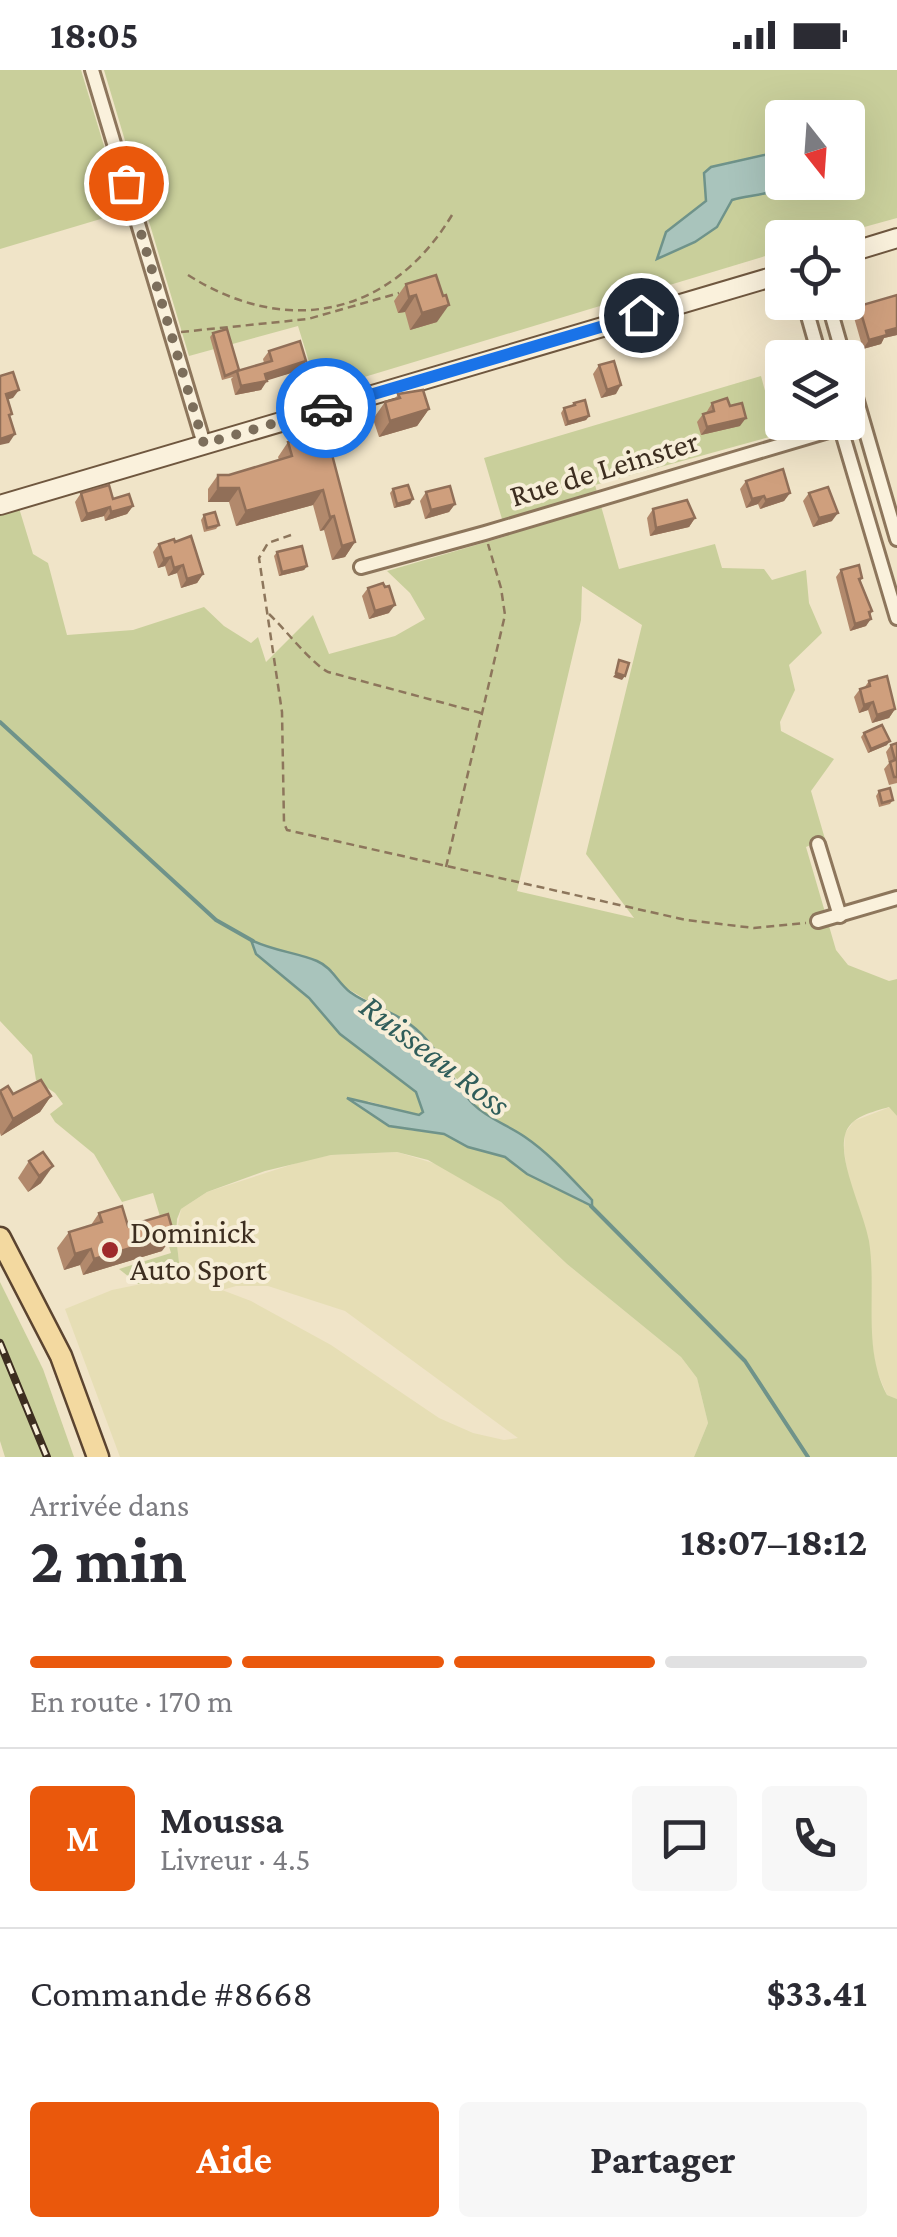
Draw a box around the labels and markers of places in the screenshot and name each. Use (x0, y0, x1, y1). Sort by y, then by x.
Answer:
pin (84, 141, 169, 226)
pin (599, 273, 684, 358)
place label: Dominick Auto Sport (130, 1214, 267, 1287)
marker: Dominick Auto Sport (99, 1239, 121, 1261)

